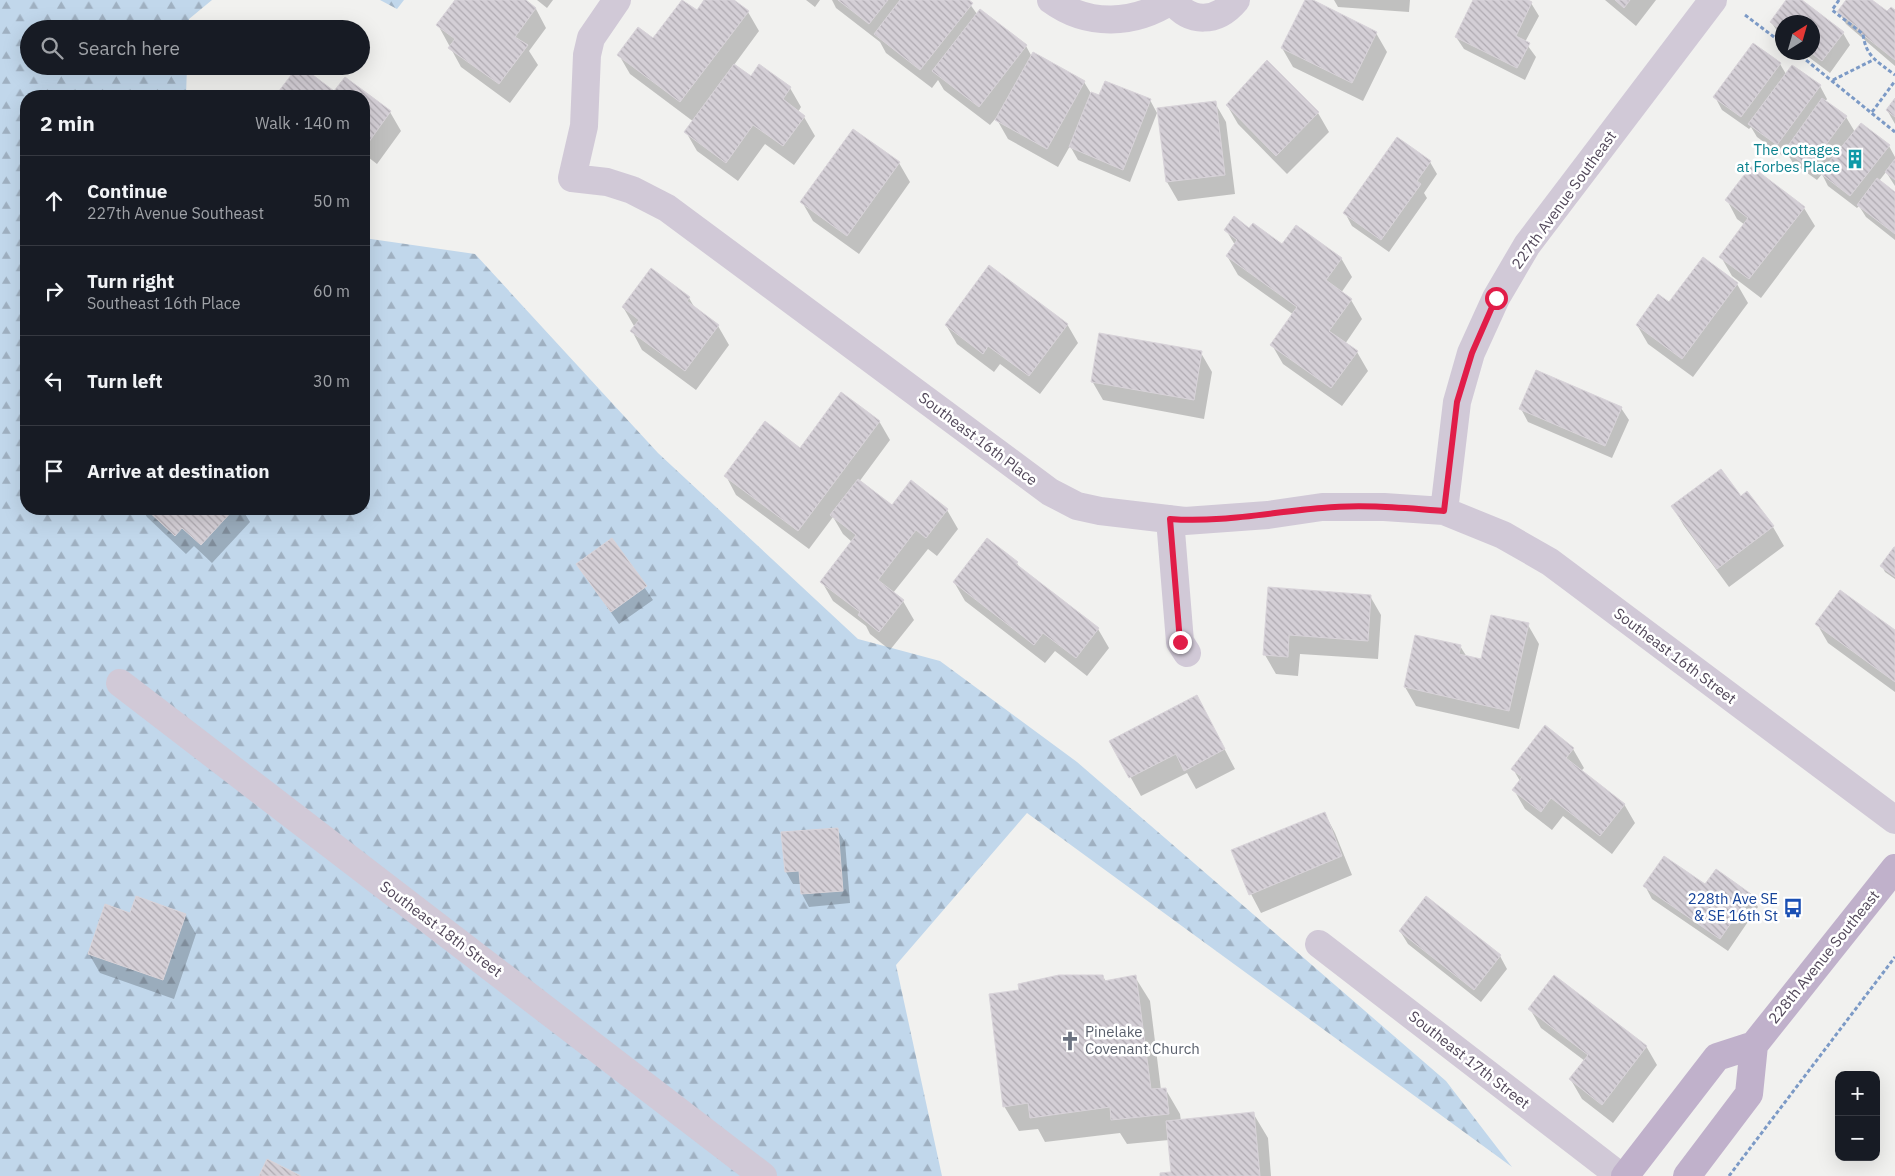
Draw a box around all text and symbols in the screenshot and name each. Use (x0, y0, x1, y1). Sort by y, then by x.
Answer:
north arrow (1775, 15, 1820, 60)
search box (20, 20, 370, 75)
icon: search (38, 34, 66, 62)
text: Search here (78, 36, 180, 60)
text: 2 min (40, 109, 95, 137)
text: Walk · 140 m (255, 113, 350, 133)
street label: 227th Avenue Southeast (1507, 127, 1620, 272)
place label: The cottages at Forbes Place (1737, 140, 1840, 176)
building icon: The cottages at Forbes Place (1844, 148, 1866, 170)
text: Continue (87, 179, 167, 203)
icon: ahead (40, 187, 68, 215)
text: 50 m (313, 191, 350, 211)
text: 227th Avenue Southeast (87, 203, 264, 223)
text: Turn right (87, 269, 174, 293)
icon: right (40, 277, 68, 305)
text: 60 m (313, 281, 350, 301)
route start (1485, 287, 1508, 310)
text: Southeast 16th Place (87, 293, 240, 313)
icon: left (40, 367, 68, 395)
text: Turn left (87, 369, 163, 393)
text: 30 m (313, 371, 350, 391)
street label: Southeast 16th Place (915, 388, 1041, 489)
icon: arrive (40, 457, 68, 485)
text: Arrive at destination (87, 459, 270, 483)
street label: Southeast 16th Street (1610, 603, 1740, 708)
route end (1169, 631, 1192, 654)
street label: Southeast 18th Street (376, 876, 506, 981)
street label: 228th Avenue Southeast (1764, 886, 1883, 1027)
place label: 228th Ave SE & SE 16th St (1688, 889, 1778, 925)
bus stop icon: 228th Ave SE & SE 16th St (1782, 897, 1804, 919)
street label: Southeast 17th Street (1405, 1007, 1534, 1113)
place label: Pinelake Covenant Church (1085, 1022, 1200, 1058)
church icon: Pinelake Covenant Church (1059, 1030, 1081, 1052)
map controls (1835, 1071, 1880, 1161)
button: + (1835, 1071, 1880, 1116)
button: − (1835, 1116, 1880, 1161)

